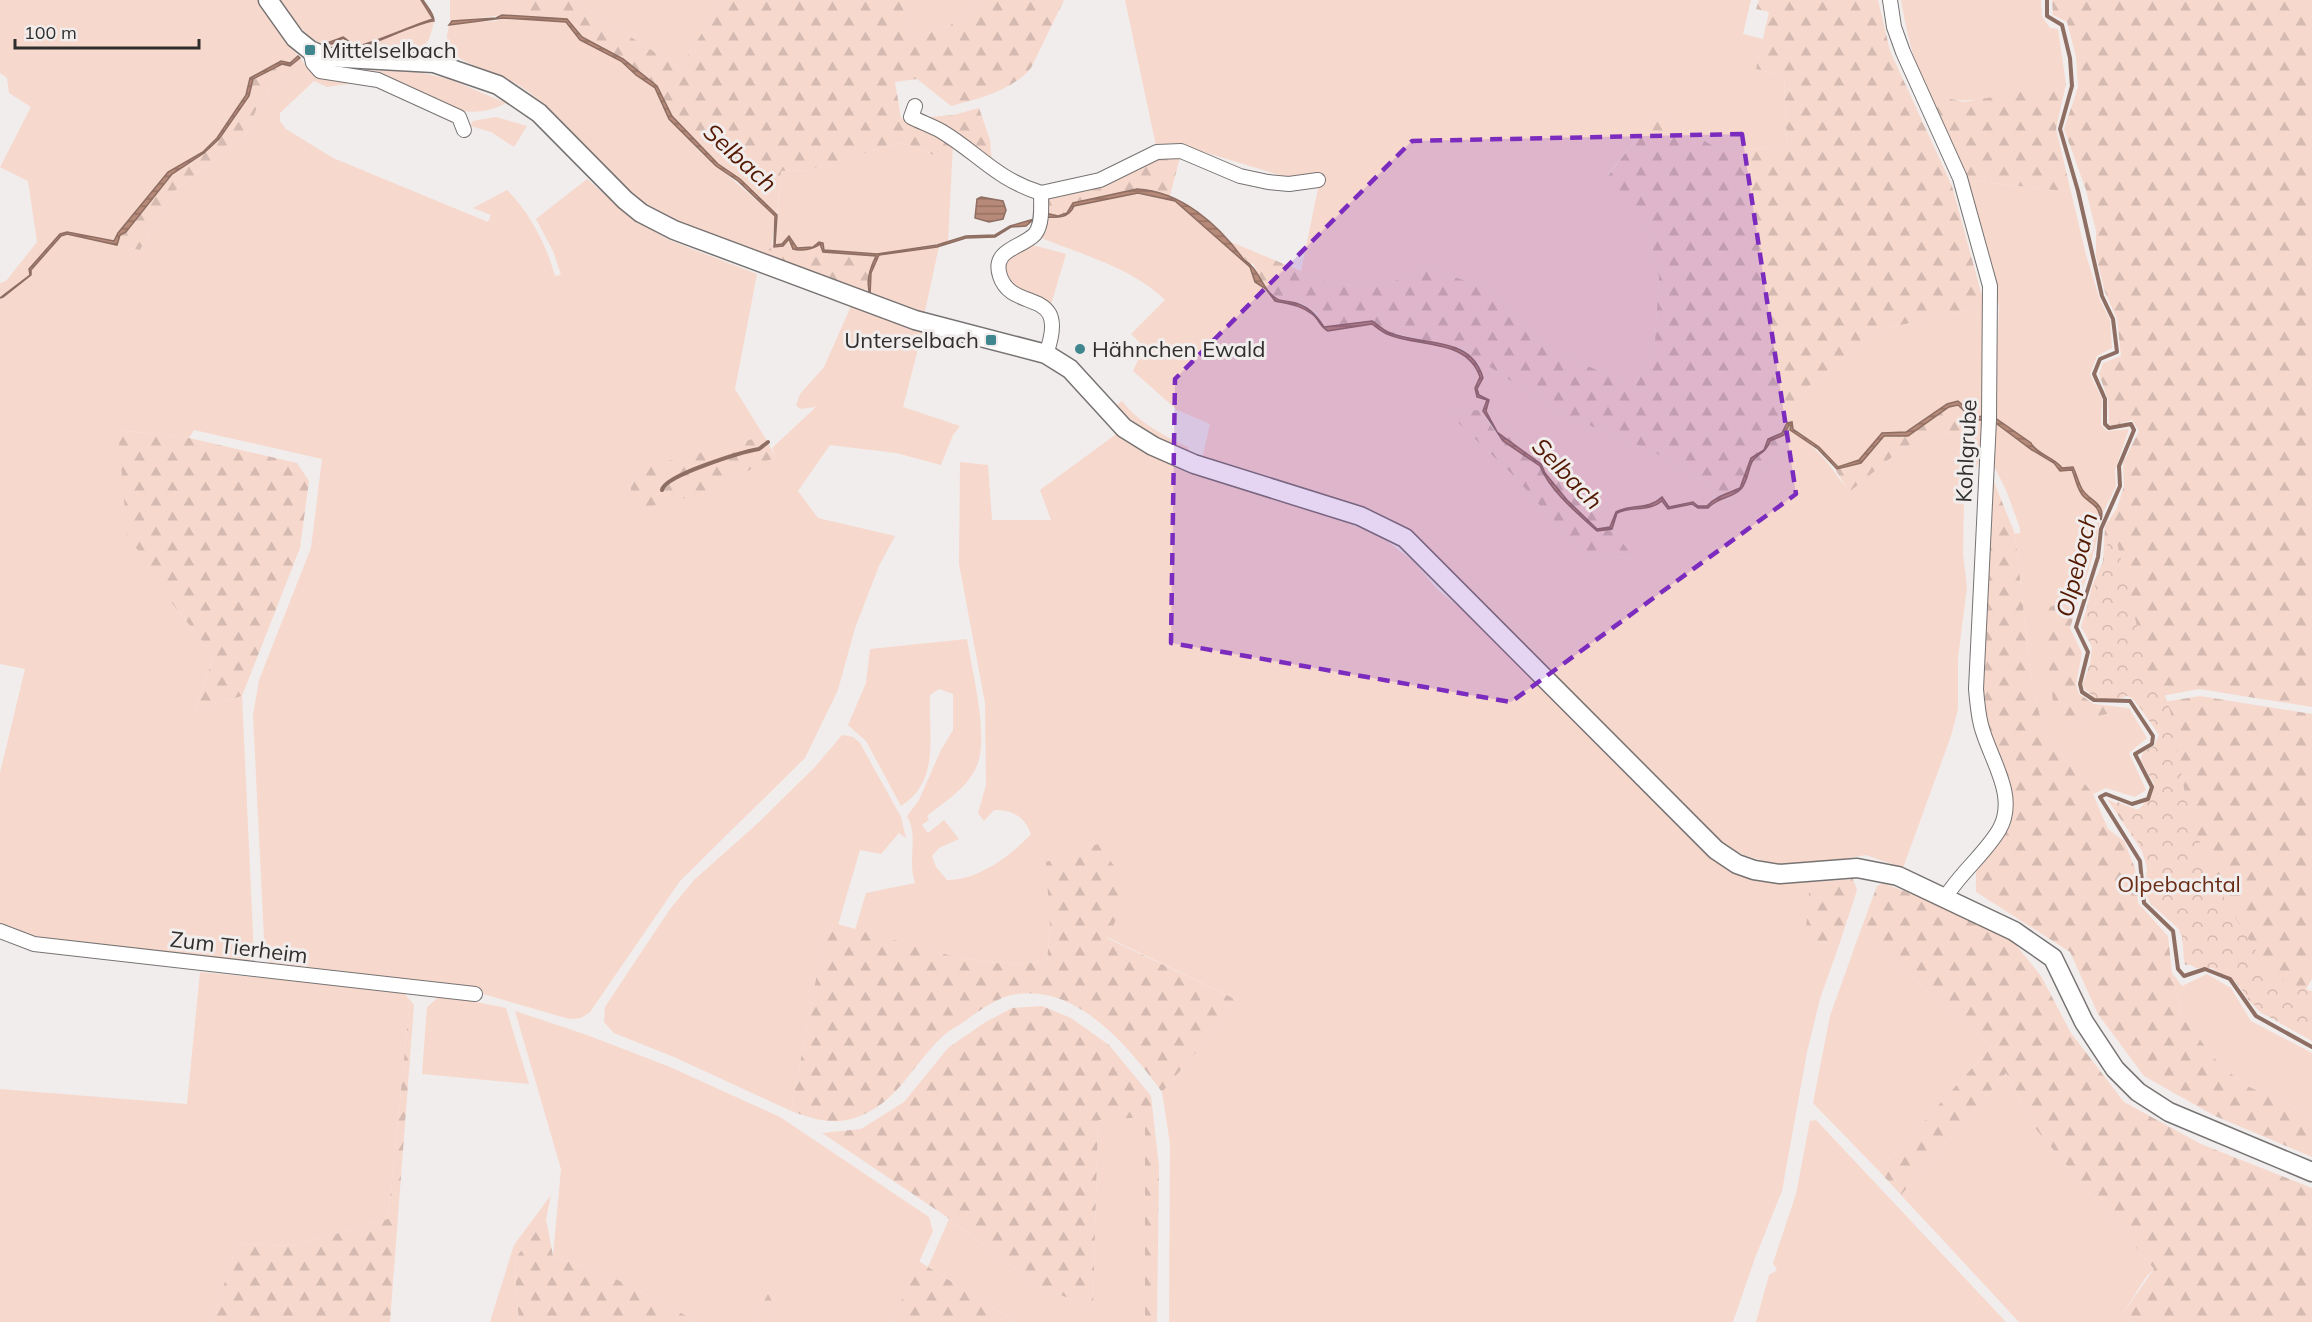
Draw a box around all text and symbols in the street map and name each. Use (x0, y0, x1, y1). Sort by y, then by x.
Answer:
scale bar (15, 12, 200, 50)
text: 100 m (24, 21, 77, 44)
place label: Mittelselbach (322, 36, 457, 64)
marker: Mittelselbach (303, 43, 317, 57)
water label: Selbach (698, 117, 784, 198)
place label: Unterselbach (844, 326, 979, 354)
marker: Unterselbach (984, 333, 998, 347)
place label: Hähnchen Ewald (1092, 335, 1266, 363)
marker: Hähnchen Ewald (1073, 342, 1087, 356)
street label: Kohlgrube (1949, 399, 1983, 503)
water label: Selbach (1526, 431, 1609, 516)
water label: Olpebach (2049, 509, 2103, 620)
park label: Olpebachtal (2117, 870, 2241, 898)
street label: Zum Tierheim (169, 925, 309, 969)

